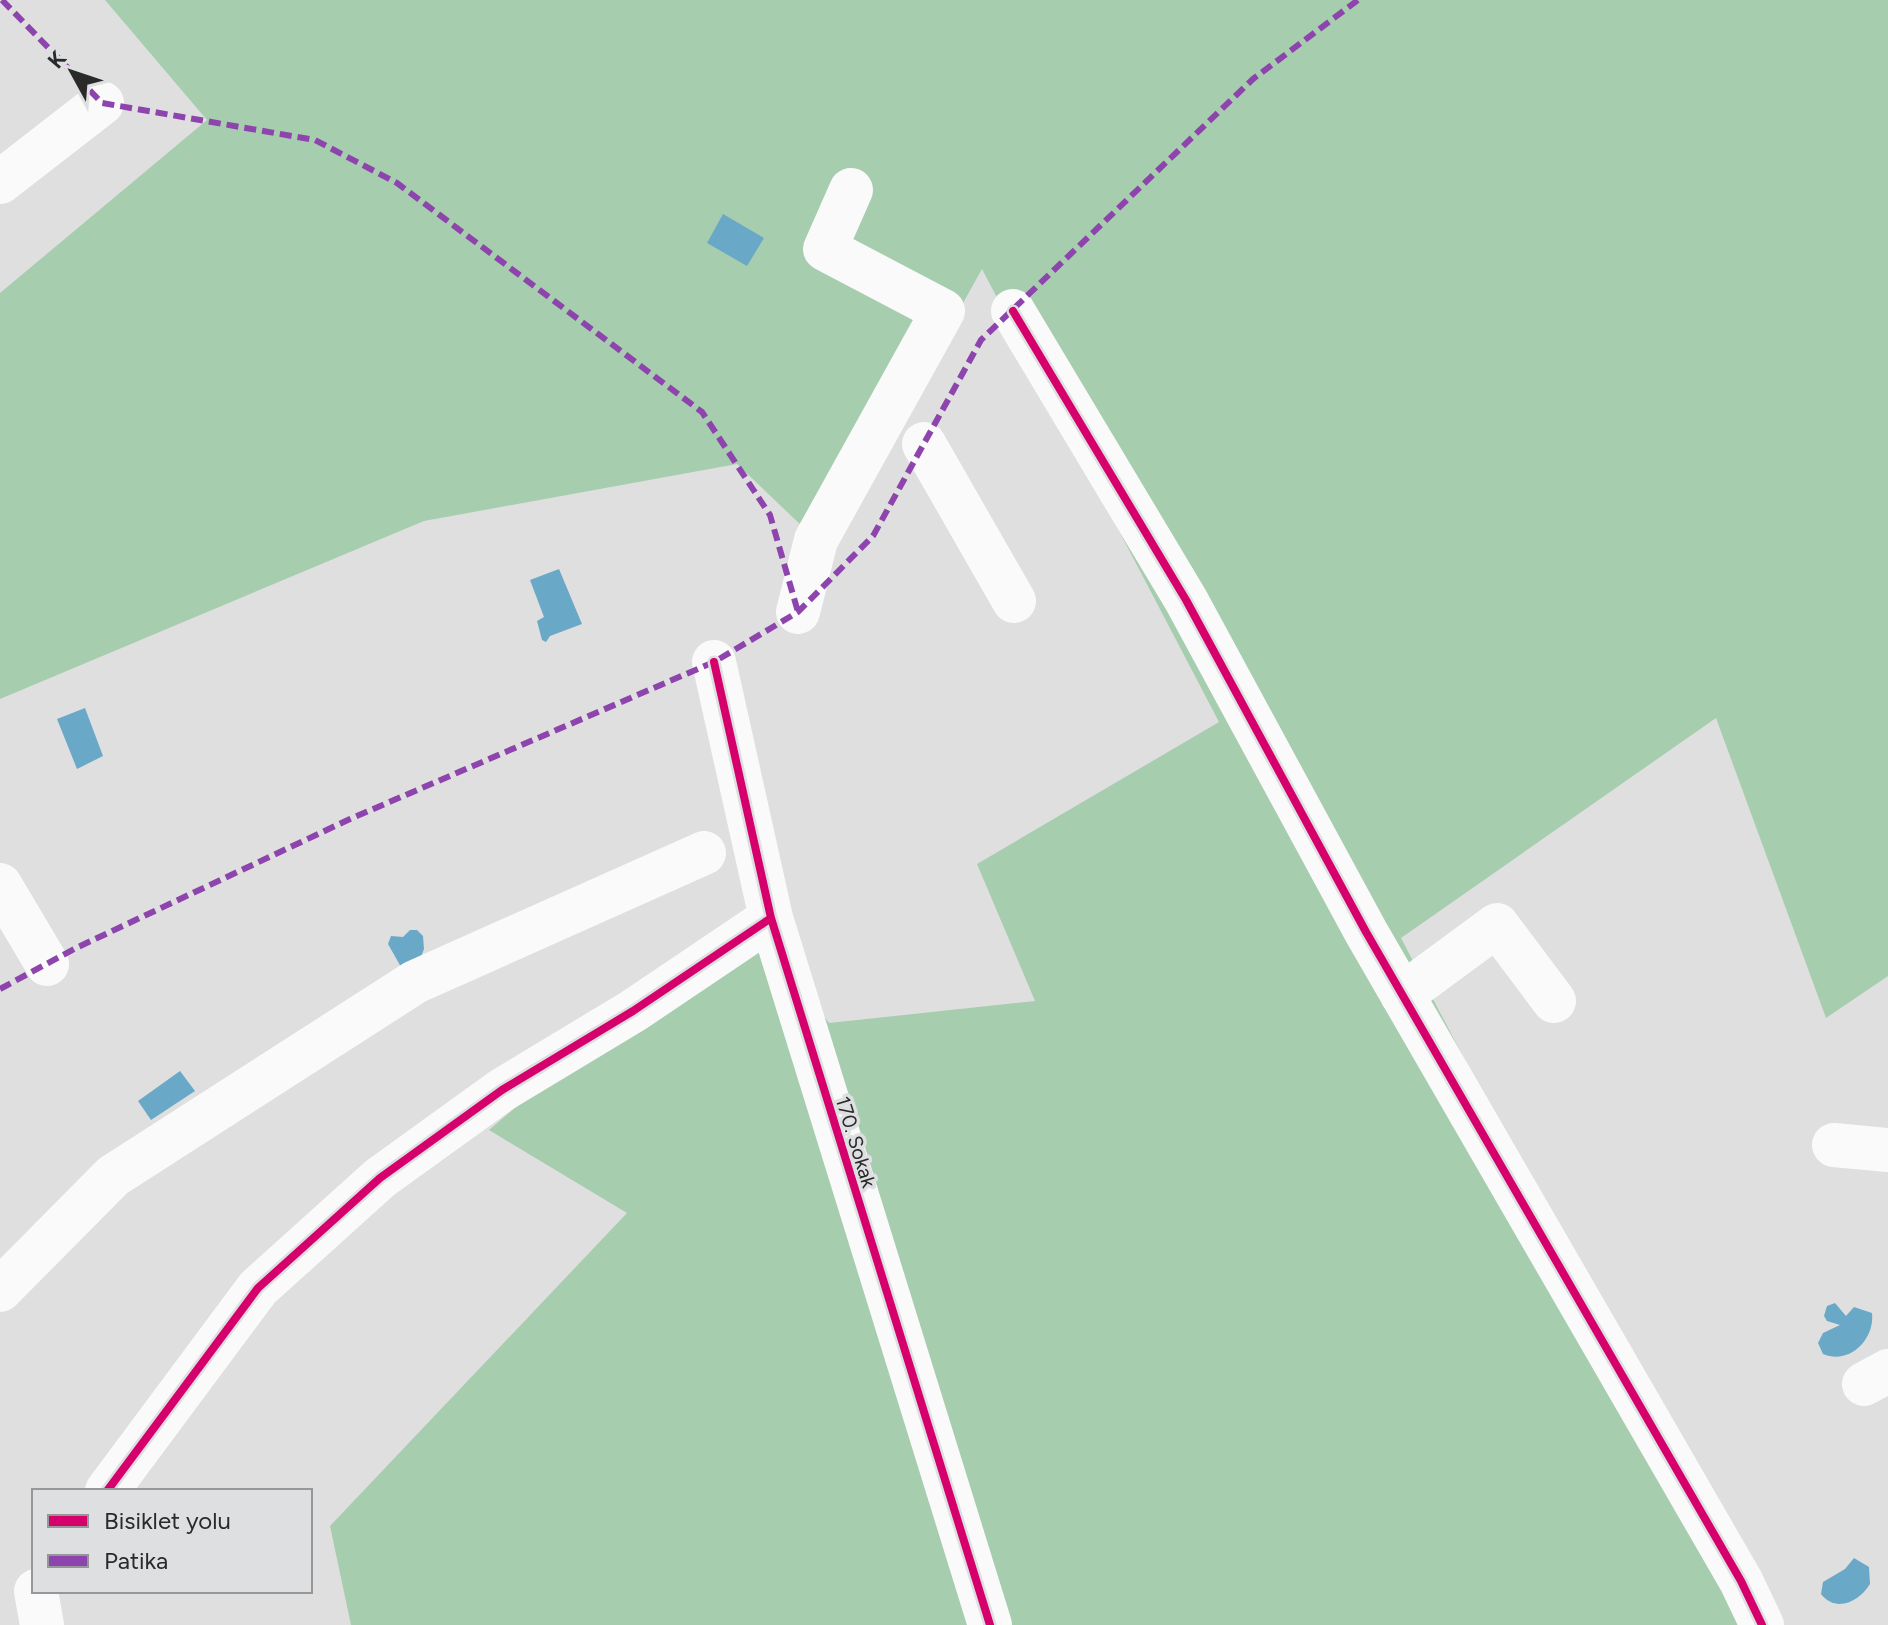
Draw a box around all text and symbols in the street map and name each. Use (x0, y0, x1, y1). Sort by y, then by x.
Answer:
north arrow (32, 32, 112, 112)
text: K (42, 45, 72, 74)
street label: 170. Sokak (831, 1093, 881, 1191)
legend (32, 1489, 312, 1593)
text: Bisiklet yolu (104, 1506, 231, 1535)
text: Patika (104, 1546, 168, 1575)

